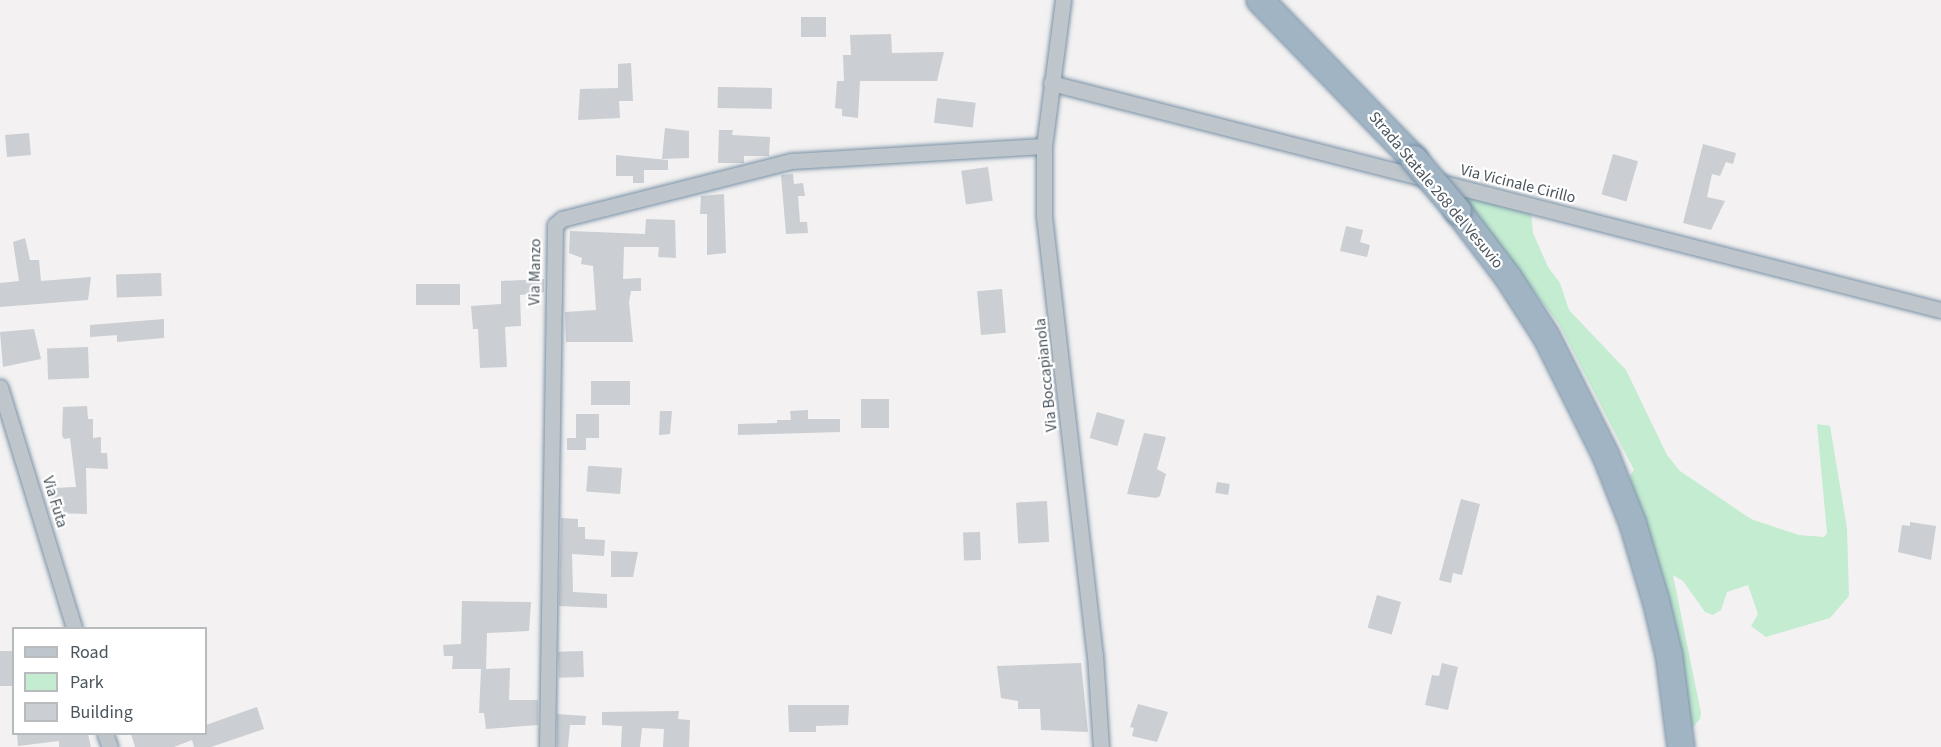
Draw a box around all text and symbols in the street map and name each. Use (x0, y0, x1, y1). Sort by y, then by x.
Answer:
street label: Strada Statale 268 del Vesuvio (1365, 108, 1507, 272)
street label: Via Vicinale Cirillo (1458, 160, 1578, 208)
street label: Via Manzo (525, 238, 545, 306)
street label: Via Boccapianola (1030, 317, 1062, 433)
street label: Via Futa (38, 474, 72, 530)
legend (12, 627, 207, 735)
text: Road (70, 640, 109, 665)
text: Park (70, 670, 104, 695)
text: Building (70, 700, 133, 725)

